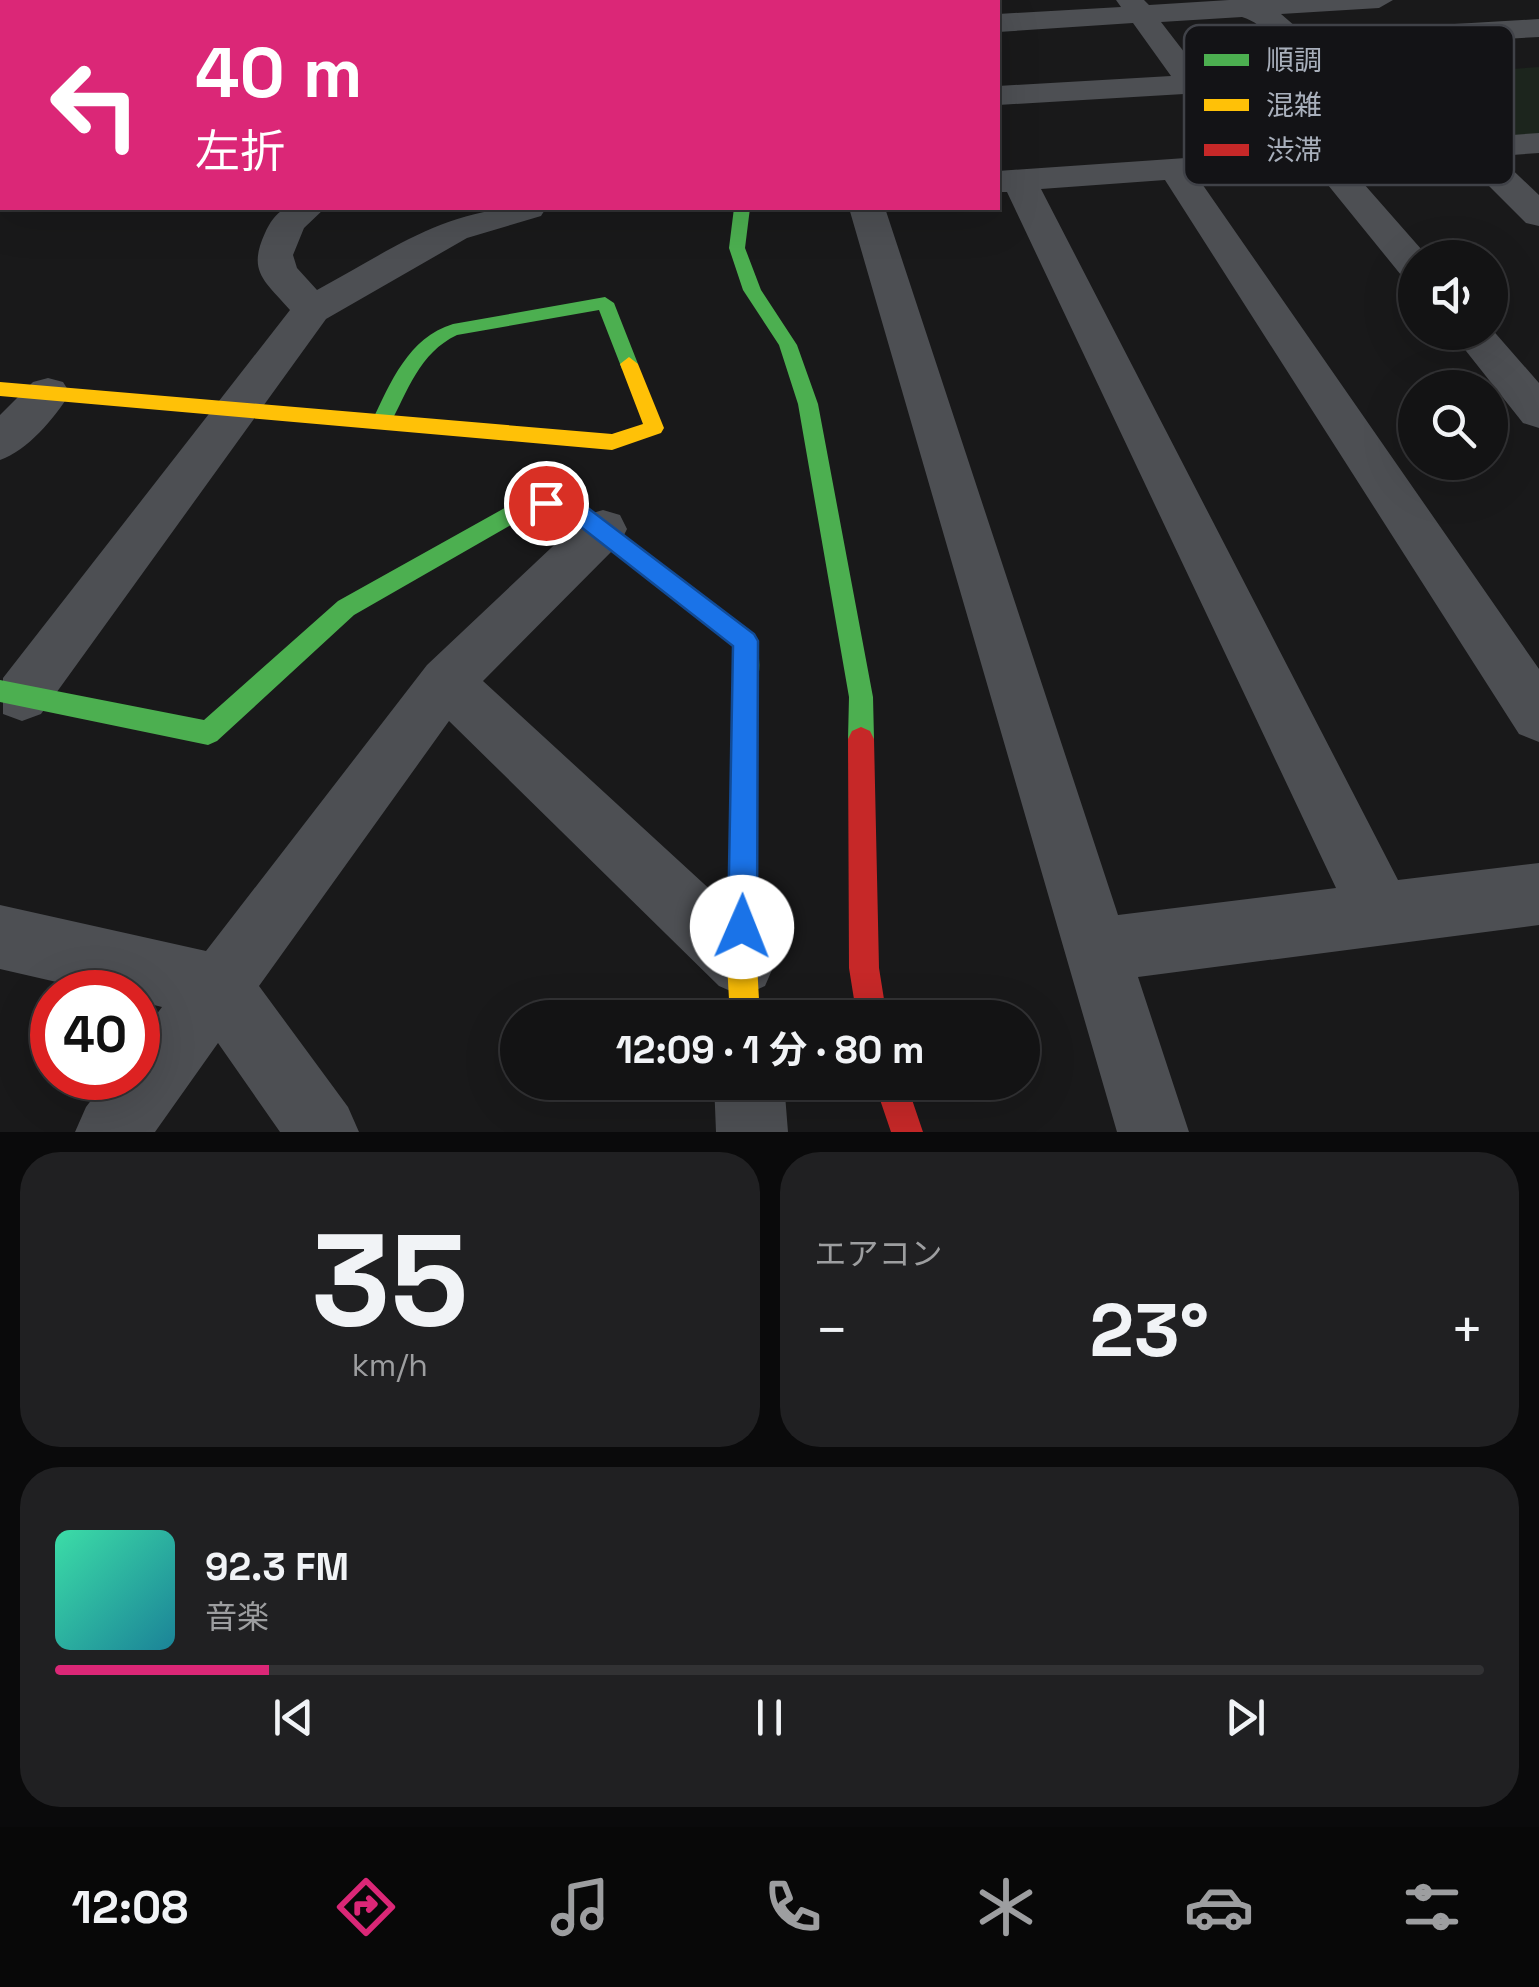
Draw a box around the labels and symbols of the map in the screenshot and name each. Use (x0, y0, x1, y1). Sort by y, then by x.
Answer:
legend (1184, 25, 1514, 185)
text: 順調 (1266, 42, 1322, 78)
text: 混雑 (1266, 87, 1322, 123)
text: 渋滞 (1266, 132, 1322, 168)
pin (504, 461, 589, 546)
position arrow (690, 875, 794, 979)
speed limit sign: 40 (30, 970, 160, 1100)

